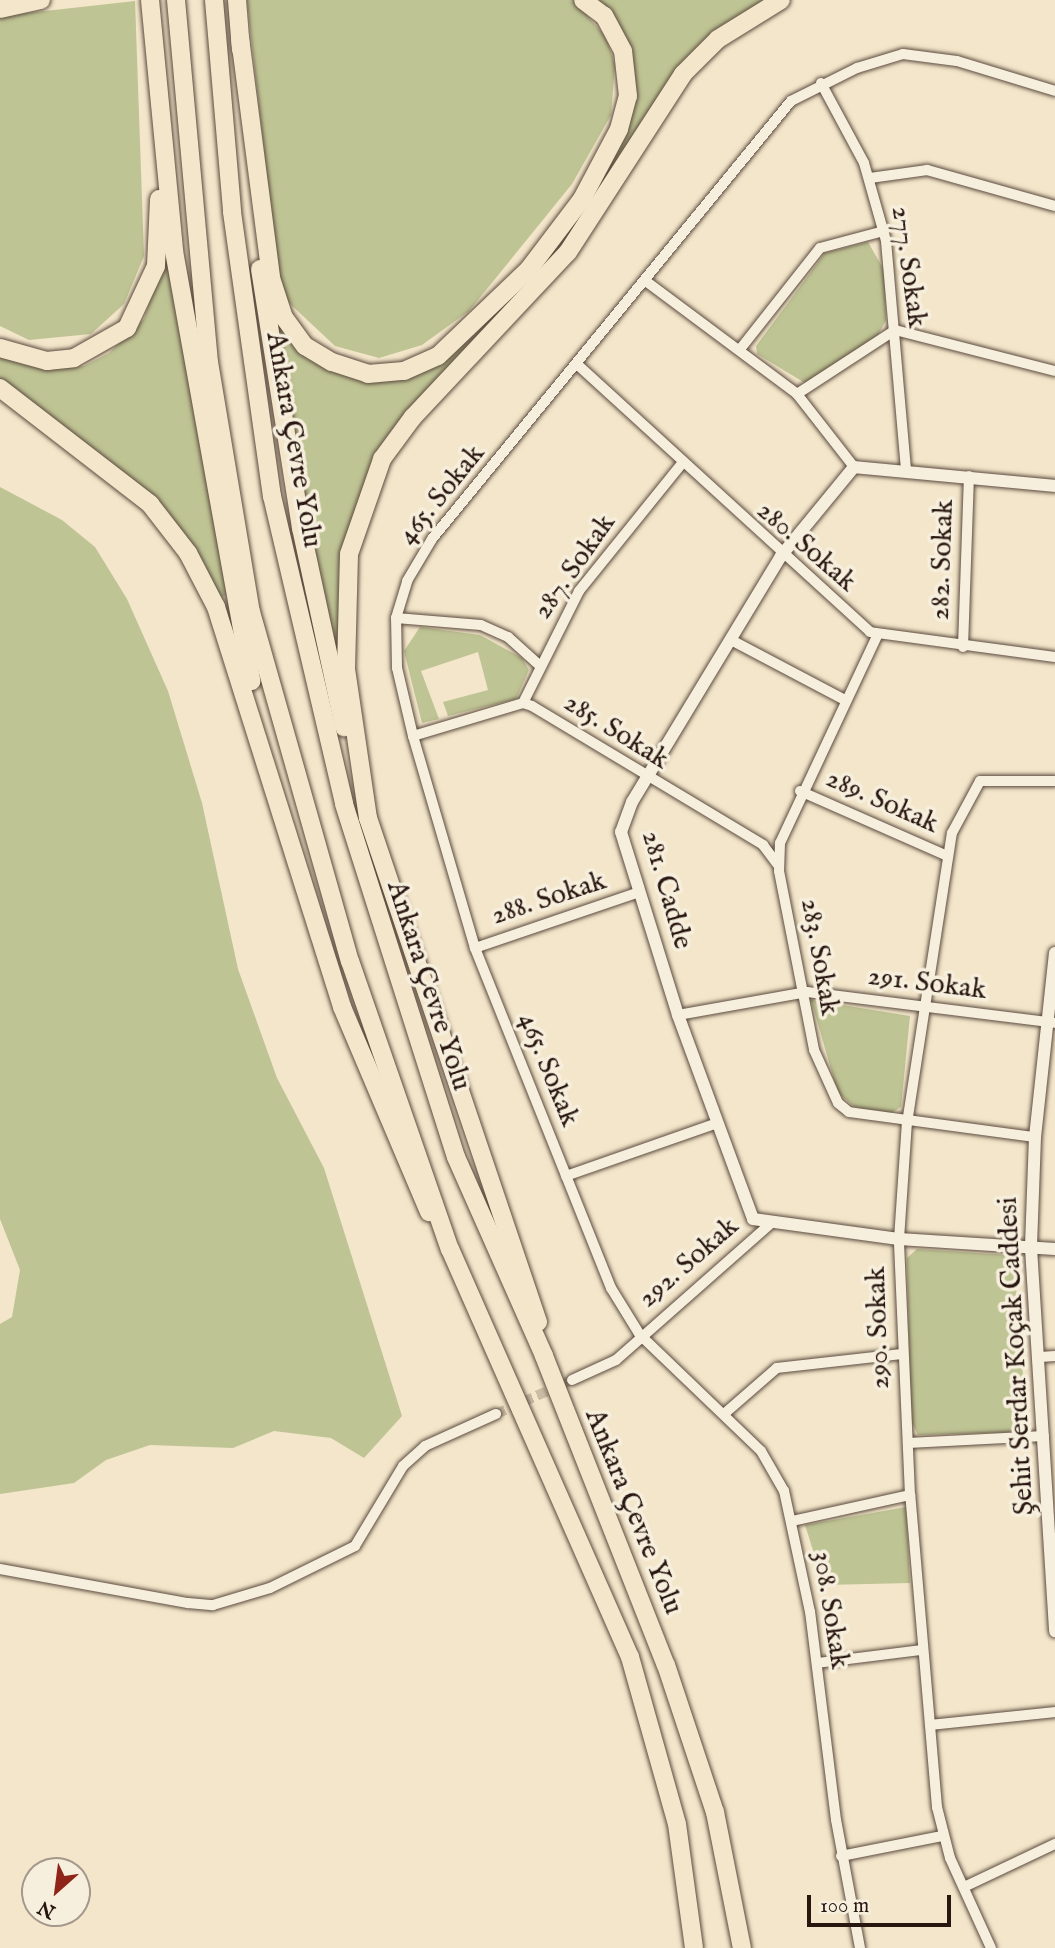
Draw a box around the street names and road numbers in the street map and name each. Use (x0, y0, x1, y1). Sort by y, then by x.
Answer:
street label: 277. Sokak (883, 204, 933, 330)
street label: Ankara Çevre Yolu (258, 330, 328, 550)
street label: 465. Sokak (391, 438, 493, 552)
street label: 280. Sokak (749, 495, 863, 599)
street label: 282. Sokak (924, 499, 962, 621)
street label: 287. Sokak (527, 508, 623, 626)
street label: 285. Sokak (557, 687, 675, 777)
street label: 289. Sokak (820, 762, 944, 842)
street label: 281. Cadde (633, 827, 699, 953)
street label: 288. Sokak (487, 865, 611, 933)
street label: Ankara Çevre Yolu (378, 877, 478, 1095)
street label: 283. Sokak (792, 896, 846, 1018)
street label: 291. Sokak (866, 960, 988, 1008)
street label: 465. Sokak (510, 1008, 586, 1132)
street label: Şehit Serdar Koçak Caddesi (992, 1196, 1042, 1516)
street label: 292. Sokak (632, 1210, 746, 1316)
street label: 290. Sokak (860, 1266, 898, 1390)
street label: Ankara Çevre Yolu (577, 1404, 689, 1620)
street label: 308. Sokak (804, 1549, 856, 1671)

